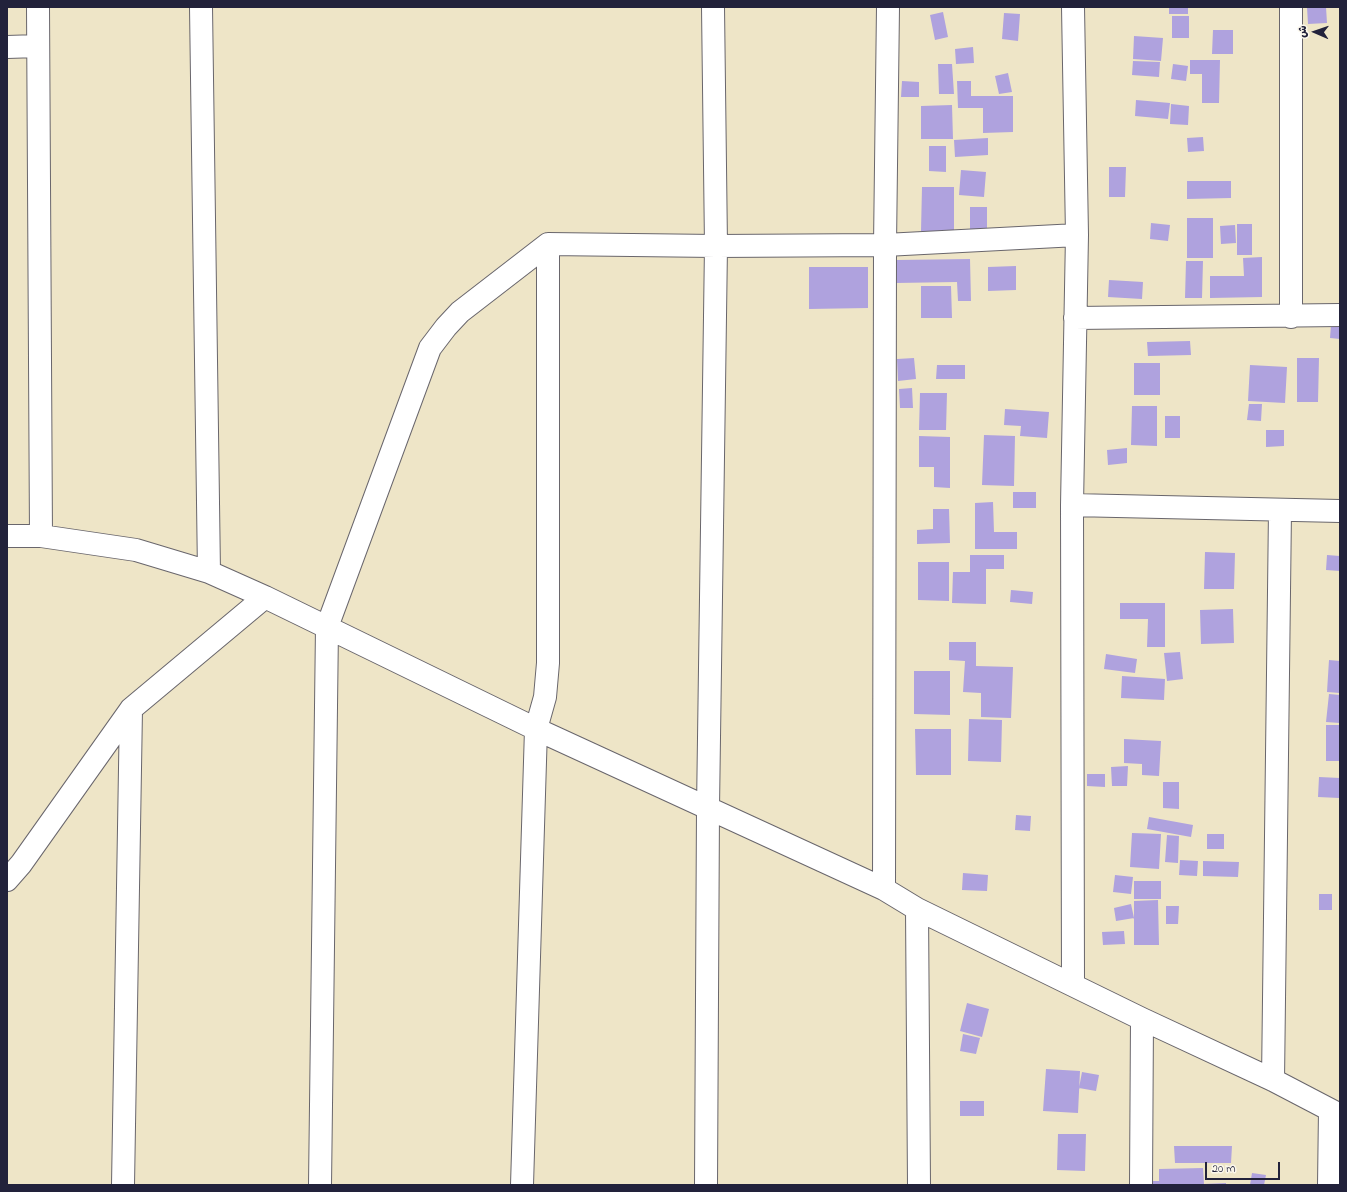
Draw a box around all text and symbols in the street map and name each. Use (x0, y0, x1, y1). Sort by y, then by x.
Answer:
north arrow (1295, 12, 1335, 52)
text: ش (1295, 25, 1311, 38)
scale bar (1207, 1154, 1282, 1180)
text: 20 m (1212, 1160, 1235, 1178)

